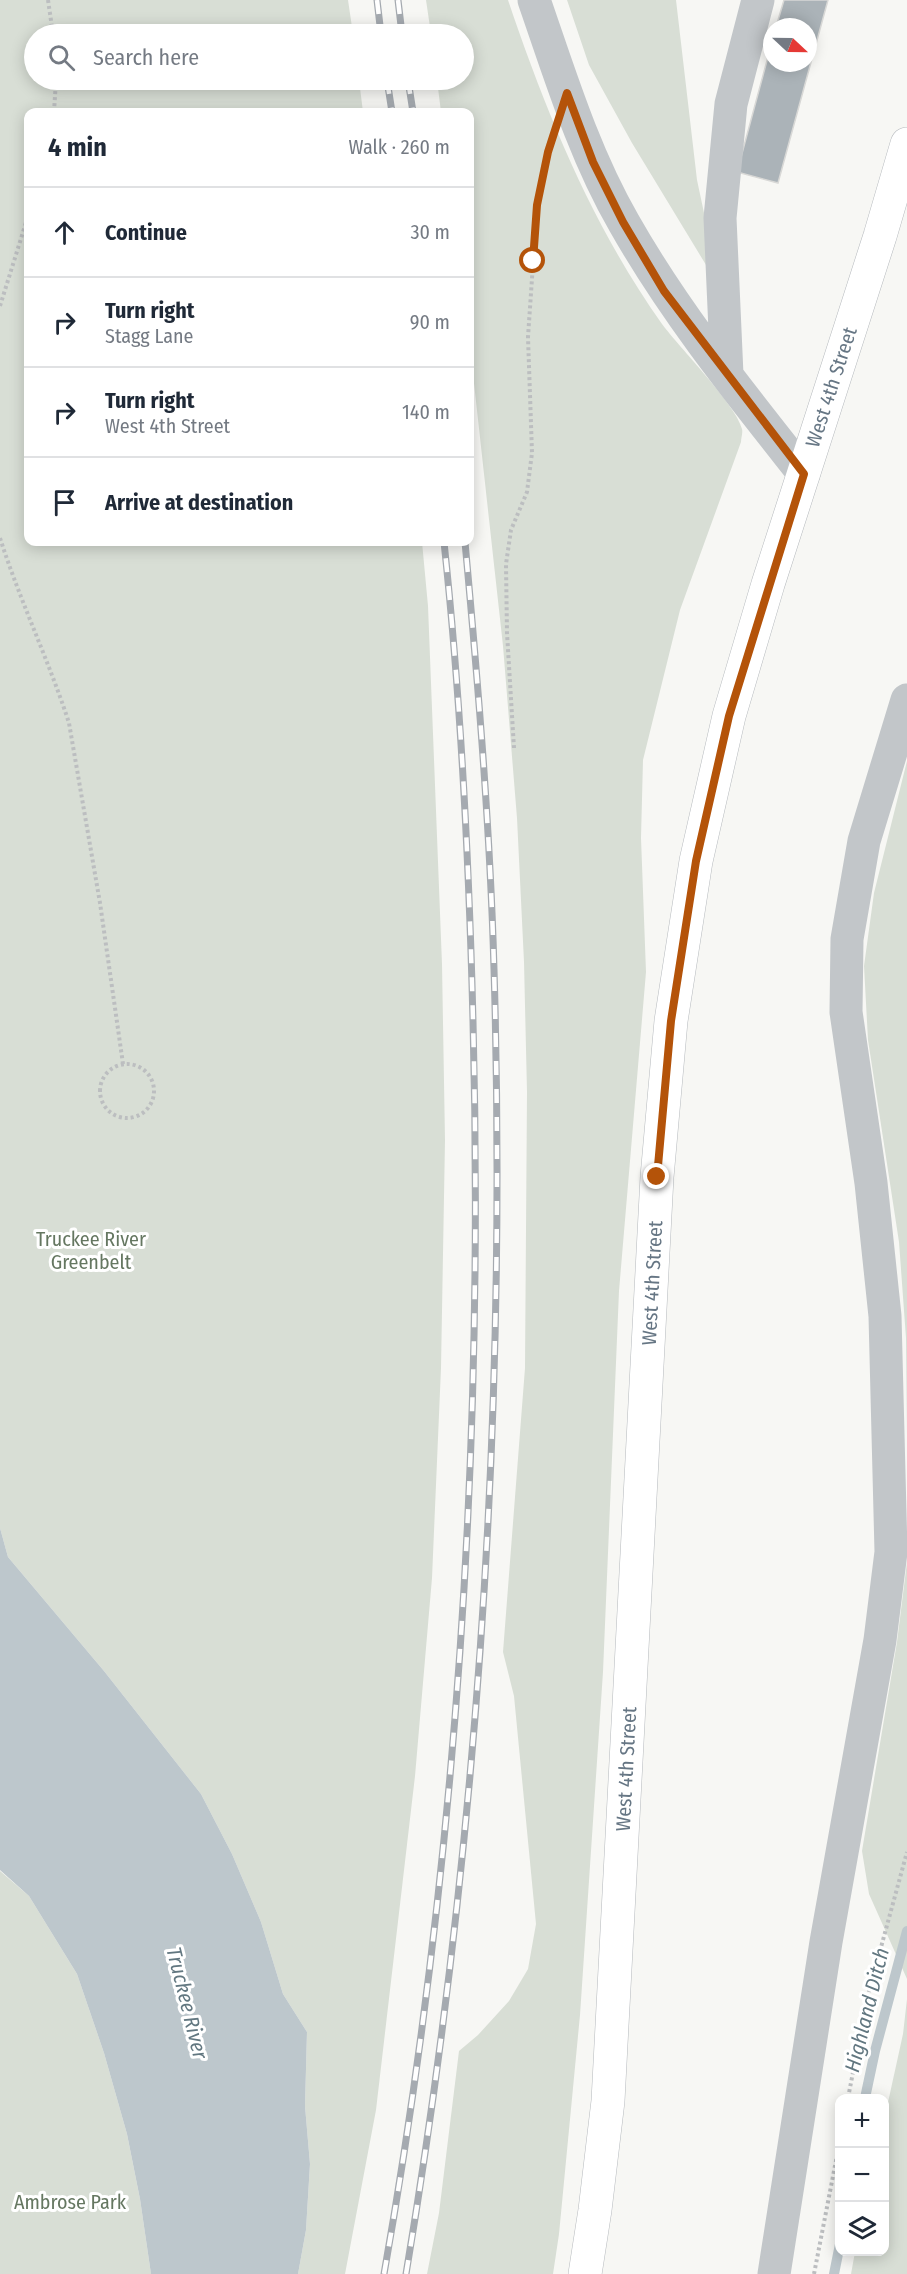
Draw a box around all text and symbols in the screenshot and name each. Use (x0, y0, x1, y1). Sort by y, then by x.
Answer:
north arrow (763, 18, 817, 72)
search box (24, 24, 474, 90)
icon: search (45, 41, 78, 74)
text: Search here (93, 44, 199, 71)
text: 4 min (48, 132, 107, 163)
text: Walk · 260 m (349, 135, 450, 159)
icon: ahead (48, 216, 81, 249)
text: Continue (105, 219, 187, 246)
text: 30 m (410, 220, 450, 244)
route start (519, 247, 545, 273)
text: Turn right (105, 297, 194, 324)
icon: right (48, 306, 81, 339)
text: 90 m (410, 310, 450, 334)
street label: West 4th Street (800, 323, 862, 450)
text: Stagg Lane (105, 324, 193, 348)
text: Turn right (105, 387, 194, 414)
icon: right (48, 396, 81, 429)
text: 140 m (402, 400, 450, 424)
text: West 4th Street (105, 414, 230, 438)
icon: arrive (48, 486, 81, 519)
text: Arrive at destination (105, 489, 293, 516)
route end (643, 1163, 669, 1189)
street label: West 4th Street (637, 1219, 667, 1346)
park label: Truckee River Greenbelt (36, 1227, 146, 1274)
street label: West 4th Street (611, 1705, 641, 1832)
water label: Truckee River (161, 1944, 214, 2062)
water label: Highland Ditch (839, 1945, 895, 2075)
map controls (835, 2094, 889, 2256)
button: + (835, 2094, 889, 2148)
button: − (835, 2148, 889, 2202)
park label: Ambrose Park (14, 2190, 127, 2214)
button: layers (835, 2202, 889, 2256)

